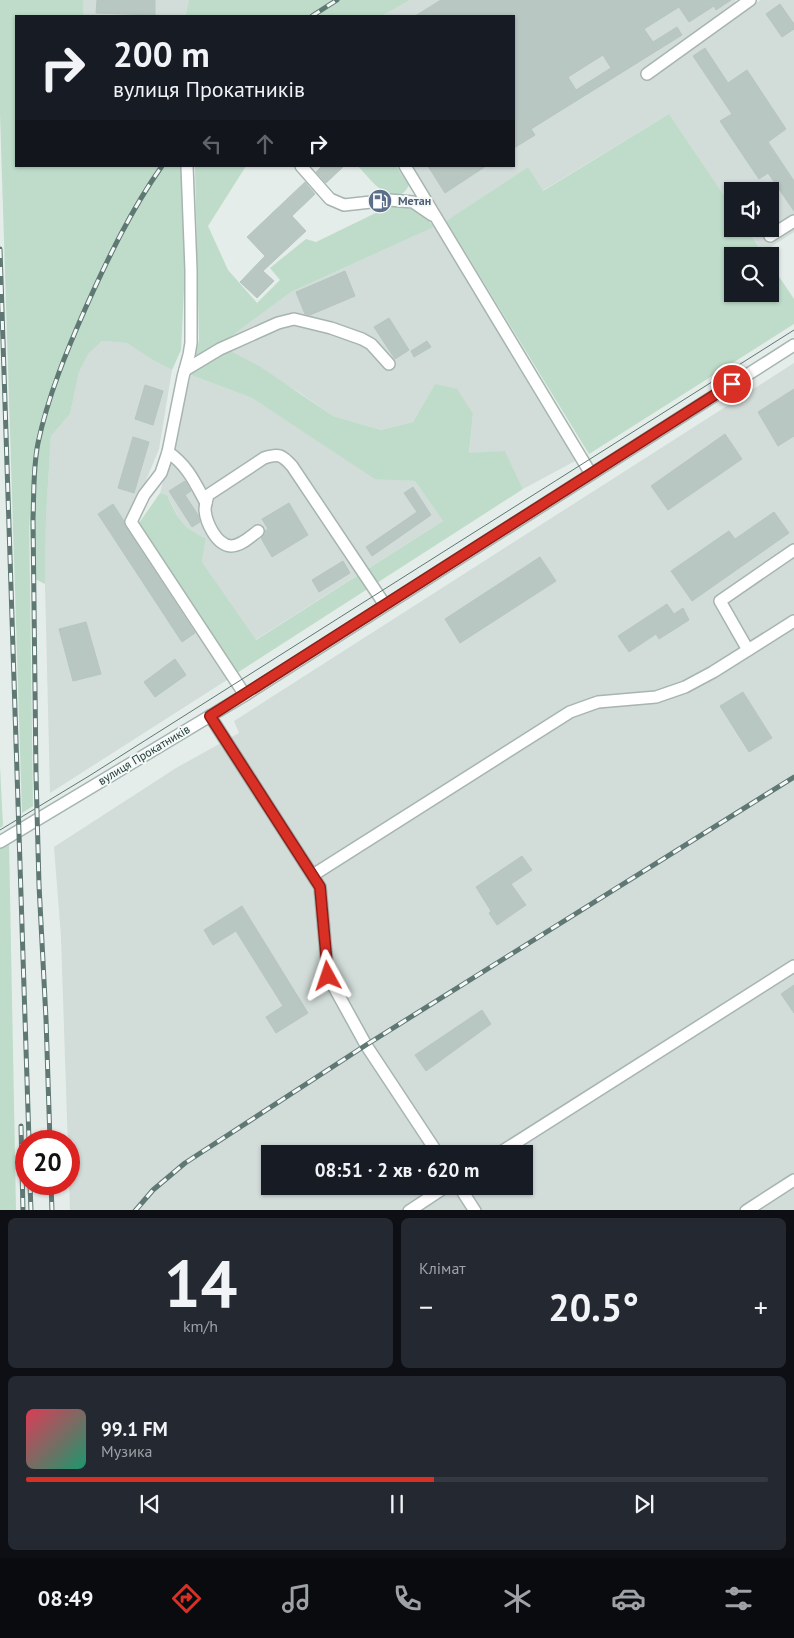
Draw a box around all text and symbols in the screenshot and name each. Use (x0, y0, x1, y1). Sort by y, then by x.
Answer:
text: 200 m (113, 31, 210, 77)
icon: right (30, 35, 95, 100)
text: вулиця Прокатників (113, 75, 305, 103)
icon: left (198, 130, 226, 158)
icon: ahead (251, 130, 279, 158)
icon: right (304, 130, 332, 158)
map controls (724, 182, 779, 302)
button: sound (724, 182, 779, 237)
fuel station icon: Метан (367, 188, 393, 214)
place label: Метан (398, 193, 431, 208)
button: search (724, 247, 779, 302)
pin (711, 363, 753, 405)
icon: arrive (718, 370, 746, 398)
street label: вулиця Прокатників (95, 721, 193, 788)
position arrow (301, 949, 353, 1001)
speed limit sign: 20 (15, 1130, 80, 1195)
text: 08:51 · 2 хв · 620 m (315, 1158, 479, 1182)
text: 14 (164, 1241, 237, 1325)
text: Клімат (419, 1258, 466, 1278)
text: 20.5° (548, 1282, 639, 1331)
text: − (419, 1288, 433, 1325)
text: + (754, 1288, 768, 1325)
text: km/h (183, 1316, 218, 1336)
text: 99.1 FM (101, 1417, 168, 1441)
text: Музика (101, 1441, 153, 1461)
icon: previous (136, 1490, 164, 1518)
icon: pause (383, 1490, 411, 1518)
icon: next (630, 1490, 658, 1518)
icon: directions (169, 1581, 204, 1616)
icon: music (279, 1581, 314, 1616)
icon: phone (390, 1581, 425, 1616)
icon: climate (500, 1581, 535, 1616)
icon: car (611, 1581, 646, 1616)
icon: filters (721, 1581, 756, 1616)
text: 08:49 (38, 1584, 94, 1612)

